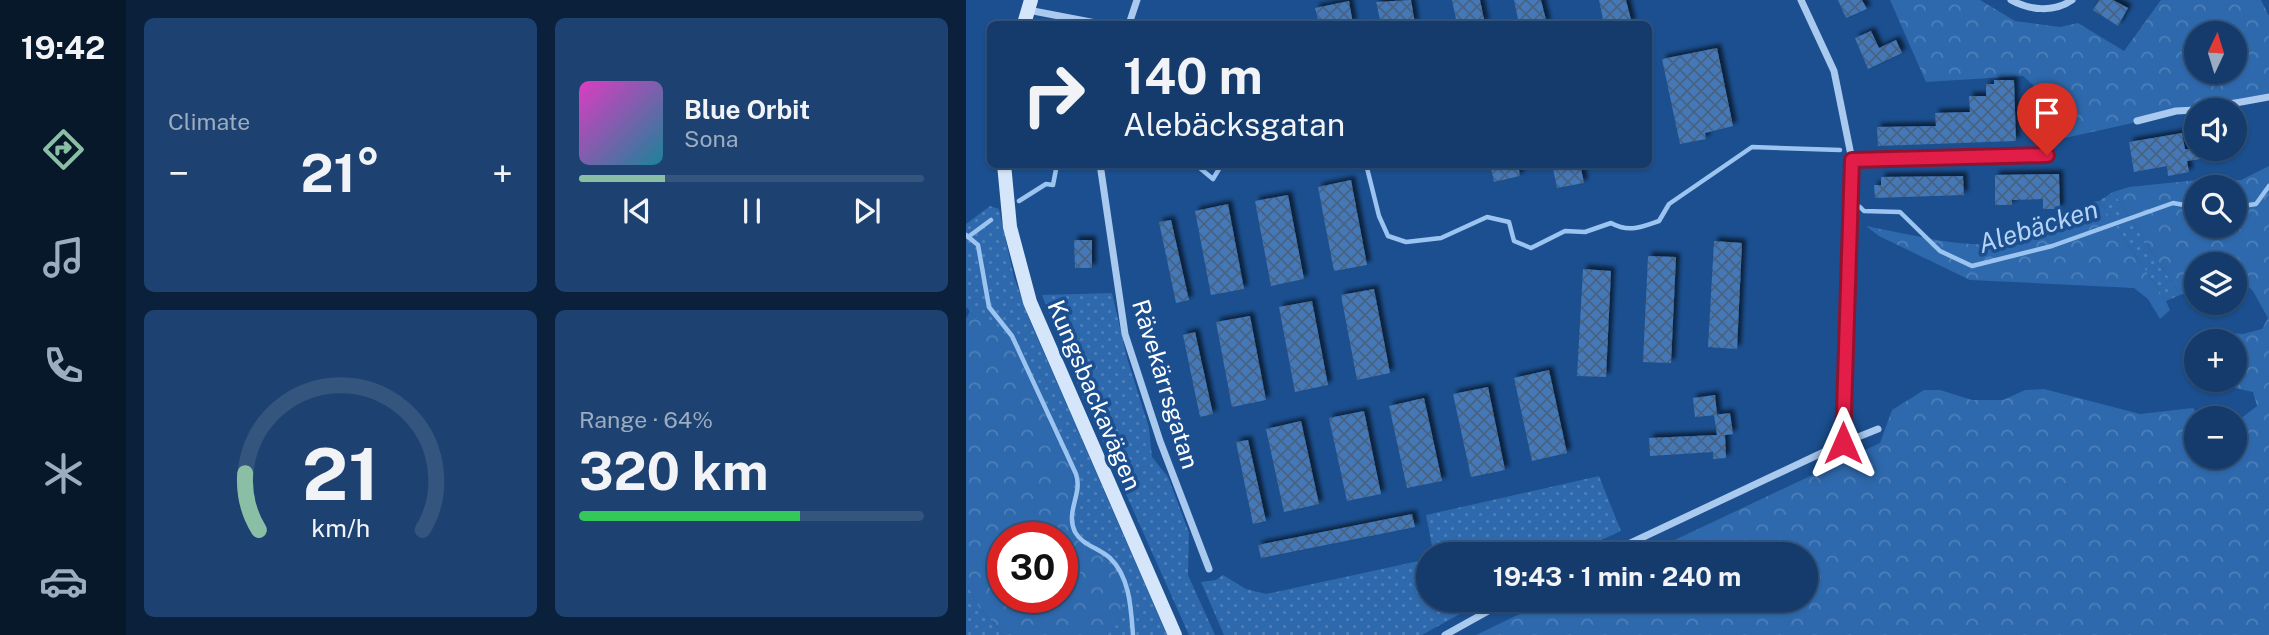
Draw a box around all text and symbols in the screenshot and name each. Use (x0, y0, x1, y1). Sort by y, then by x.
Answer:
north arrow (2184, 21, 2247, 84)
map controls (2184, 21, 2247, 469)
text: 19:42 (21, 29, 105, 66)
text: 140 m (1123, 47, 1263, 105)
icon: right (1008, 49, 1099, 140)
pin (2017, 83, 2077, 155)
text: Blue Orbit (684, 94, 810, 125)
icon: arrive (2028, 94, 2066, 132)
button: sound (2184, 98, 2247, 161)
text: Alebäcksgatan (1123, 106, 1345, 143)
text: Climate (168, 108, 250, 135)
icon: directions (39, 125, 88, 174)
text: Sona (684, 125, 738, 152)
text: 21° (301, 143, 380, 204)
text: − (168, 151, 189, 196)
text: + (492, 151, 513, 196)
button: search (2184, 175, 2247, 238)
icon: previous (618, 192, 656, 230)
icon: pause (733, 192, 771, 230)
icon: next (848, 192, 886, 230)
water label: Alebäcken (1974, 193, 2102, 259)
icon: music (39, 233, 88, 282)
button: layers (2184, 252, 2247, 315)
street label: Kungsbackavägen (1042, 296, 1148, 494)
street label: Rävekärrsgatan (1127, 296, 1205, 472)
button: + (2184, 329, 2247, 392)
icon: phone (39, 341, 88, 390)
text: Range · 64% (579, 406, 713, 433)
position arrow (1806, 406, 1880, 480)
button: − (2184, 406, 2247, 469)
text: 21 (302, 431, 379, 516)
text: 320 km (579, 441, 769, 502)
icon: climate (39, 449, 88, 498)
text: km/h (311, 512, 370, 542)
speed limit sign: 30 (987, 522, 1078, 613)
icon: car (39, 557, 88, 606)
text: 19:43 · 1 min · 240 m (1493, 561, 1741, 592)

